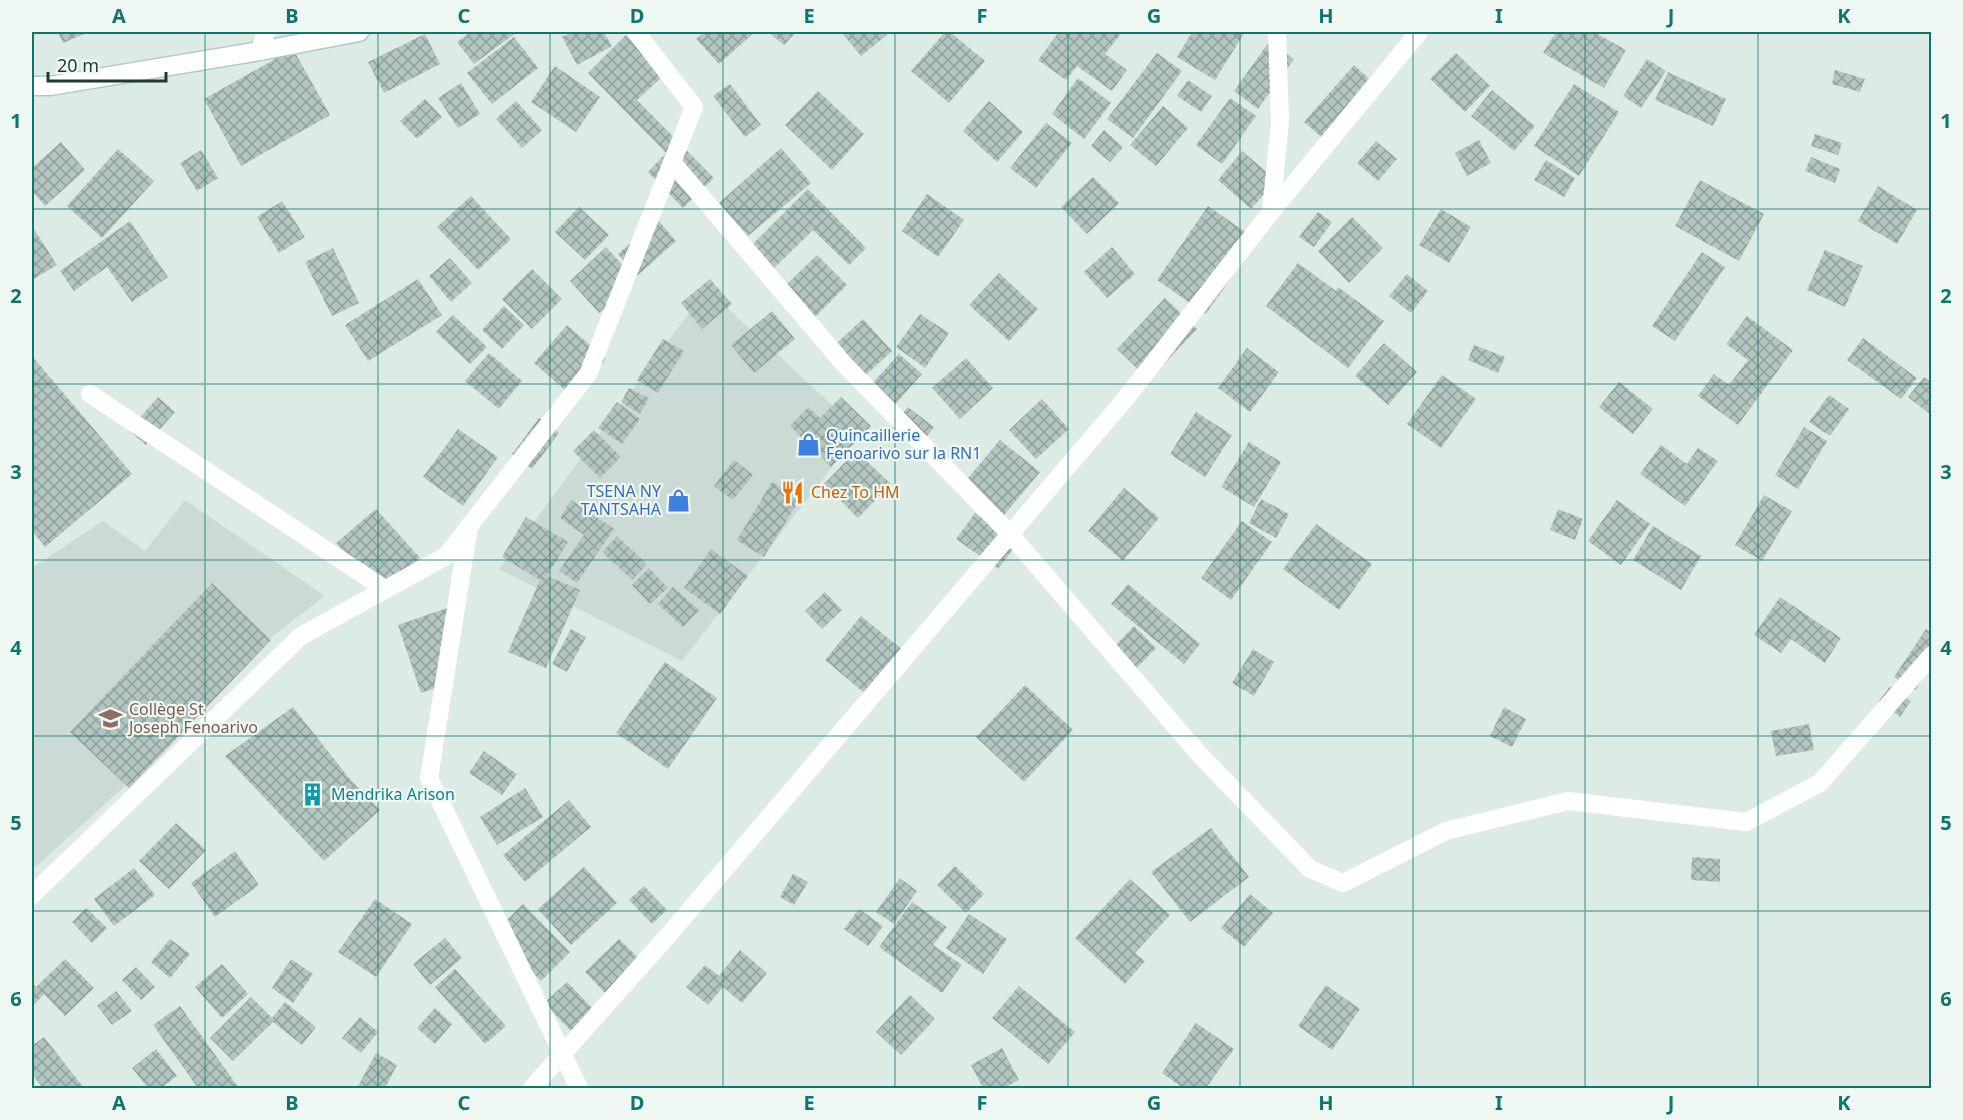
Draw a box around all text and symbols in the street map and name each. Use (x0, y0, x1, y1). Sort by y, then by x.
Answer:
text: A (112, 2, 126, 29)
text: B (285, 2, 299, 29)
text: C (458, 2, 471, 29)
text: D (630, 2, 644, 29)
text: E (803, 2, 815, 29)
text: F (977, 2, 987, 29)
text: G (1147, 2, 1161, 29)
text: H (1318, 2, 1334, 29)
text: I (1495, 2, 1503, 29)
text: J (1666, 2, 1674, 29)
text: K (1837, 2, 1851, 29)
scale bar (48, 45, 166, 83)
text: 20 m (57, 53, 99, 77)
text: 1 (10, 107, 22, 134)
text: 1 (1940, 107, 1952, 134)
text: 2 (10, 282, 22, 309)
text: 2 (1940, 282, 1952, 309)
place label: Quincaillerie Fenoarivo sur la RN1 (826, 424, 981, 464)
shop icon: Quincaillerie Fenoarivo sur la RN1 (795, 431, 821, 457)
text: 3 (10, 458, 22, 485)
text: 3 (1940, 458, 1952, 485)
restaurant icon: Chez To HM (780, 479, 806, 505)
place label: TSENA NY TANTSAHA (581, 480, 662, 520)
place label: Chez To HM (811, 481, 900, 503)
shop icon: TSENA NY TANTSAHA (666, 487, 692, 513)
text: 4 (10, 634, 22, 661)
text: 4 (1940, 634, 1952, 661)
place label: Collège St Joseph Fenoarivo (127, 698, 258, 738)
school or university icon: Collège St Joseph Fenoarivo (98, 705, 124, 731)
building icon: Mendrika Arison (300, 781, 326, 807)
place label: Mendrika Arison (331, 783, 455, 805)
text: 5 (10, 809, 22, 836)
text: 5 (1940, 809, 1952, 836)
text: 6 (10, 985, 22, 1012)
text: 6 (1940, 985, 1952, 1012)
text: A (112, 1089, 126, 1116)
text: B (285, 1089, 299, 1116)
text: C (458, 1089, 471, 1116)
text: D (630, 1089, 644, 1116)
text: E (803, 1089, 815, 1116)
text: F (977, 1089, 987, 1116)
text: G (1147, 1089, 1161, 1116)
text: H (1318, 1089, 1334, 1116)
text: I (1495, 1089, 1503, 1116)
text: J (1666, 1089, 1674, 1116)
text: K (1837, 1089, 1851, 1116)

